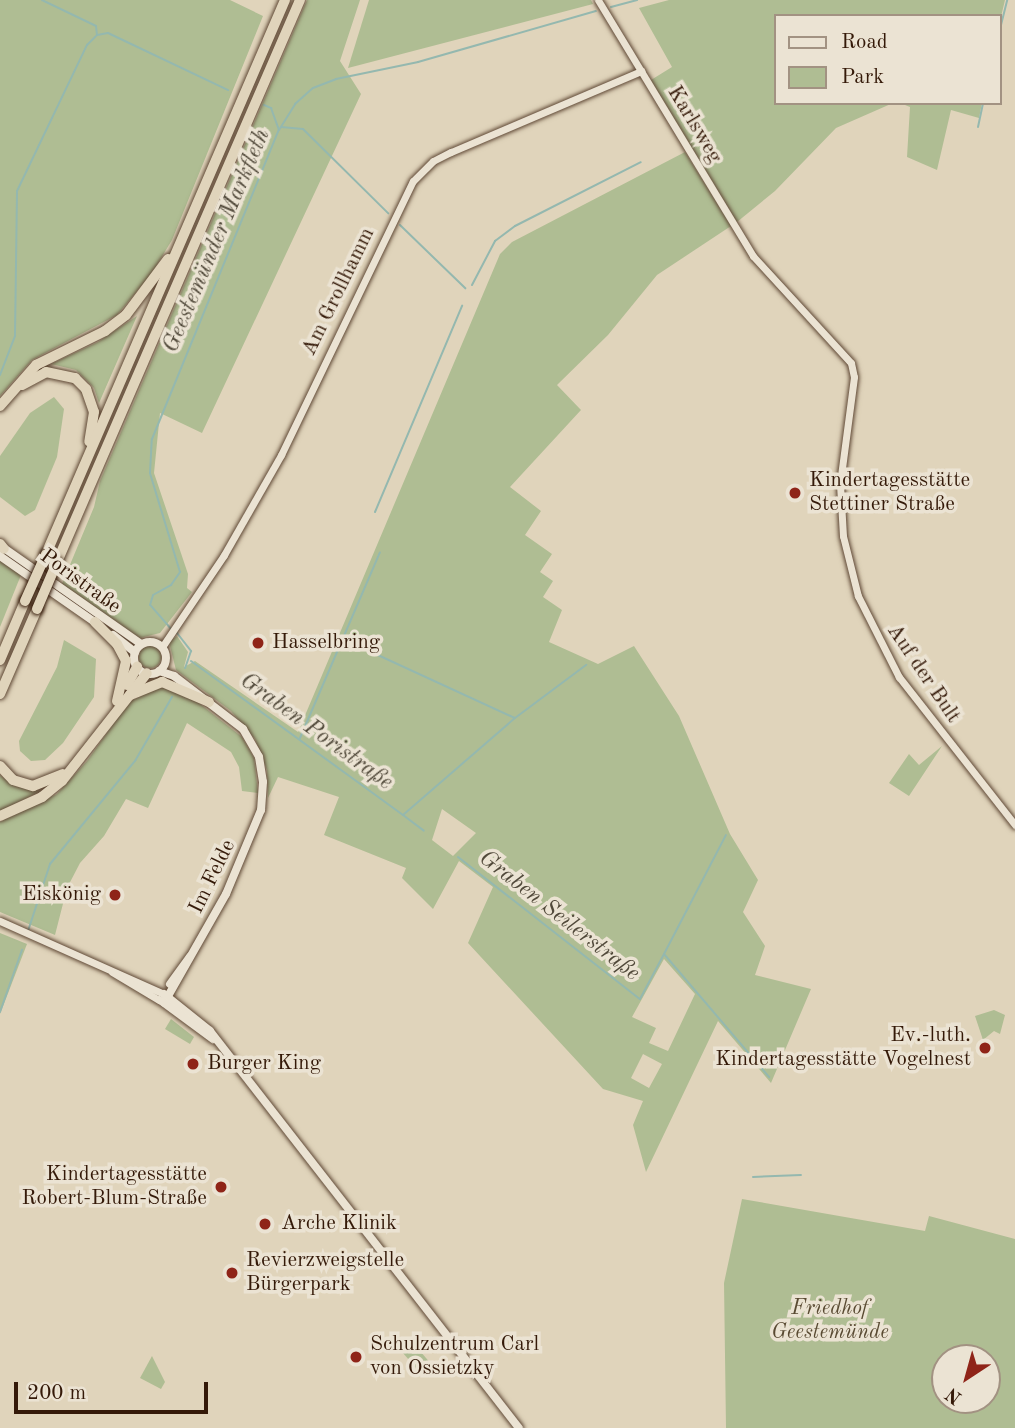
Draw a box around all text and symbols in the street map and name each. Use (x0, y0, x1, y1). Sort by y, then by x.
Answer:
legend (774, 14, 1001, 105)
text: Road (841, 32, 888, 53)
text: Park (841, 67, 884, 88)
street label: Karlsweg (661, 82, 727, 168)
water label: Geestemünder Markfleth (157, 125, 277, 357)
street label: Am Grollhamm (297, 224, 381, 360)
place label: Kindertagesstätte Stettiner Straße (809, 468, 970, 518)
marker: Kindertagesstätte Stettiner Straße (787, 485, 803, 501)
street label: Poristraße (35, 544, 125, 620)
street label: Auf der Bult (881, 620, 965, 728)
place label: Hasselbring (272, 630, 380, 656)
marker: Hasselbring (250, 635, 266, 651)
water label: Graben Poristraße (234, 667, 398, 797)
street label: Im Felde (184, 836, 242, 918)
water label: Graben Seilerstraße (473, 845, 645, 987)
place label: Eiskönig (22, 882, 101, 908)
marker: Eiskönig (107, 887, 123, 903)
place label: Ev.-luth. Kindertagesstätte Vogelnest (715, 1023, 971, 1073)
marker: Ev.-luth. Kindertagesstätte Vogelnest (977, 1040, 993, 1056)
place label: Burger King (207, 1051, 321, 1077)
marker: Burger King (185, 1056, 201, 1072)
place label: Kindertagesstätte Robert-Blum-Straße (22, 1162, 207, 1212)
marker: Kindertagesstätte Robert-Blum-Straße (213, 1179, 229, 1195)
place label: Arche Klinik (281, 1211, 397, 1237)
marker: Arche Klinik (255, 1214, 275, 1234)
place label: Revierzweigstelle Bürgerpark (246, 1248, 404, 1298)
marker: Revierzweigstelle Bürgerpark (224, 1265, 240, 1281)
park label: Friedhof Geestemünde (771, 1296, 889, 1346)
place label: Schulzentrum Carl von Ossietzky (370, 1332, 539, 1382)
north arrow (931, 1344, 1001, 1414)
marker: Schulzentrum Carl von Ossietzky (348, 1349, 364, 1365)
scale bar (18, 1368, 212, 1412)
text: 200 m (27, 1383, 86, 1404)
text: N (943, 1383, 966, 1407)

